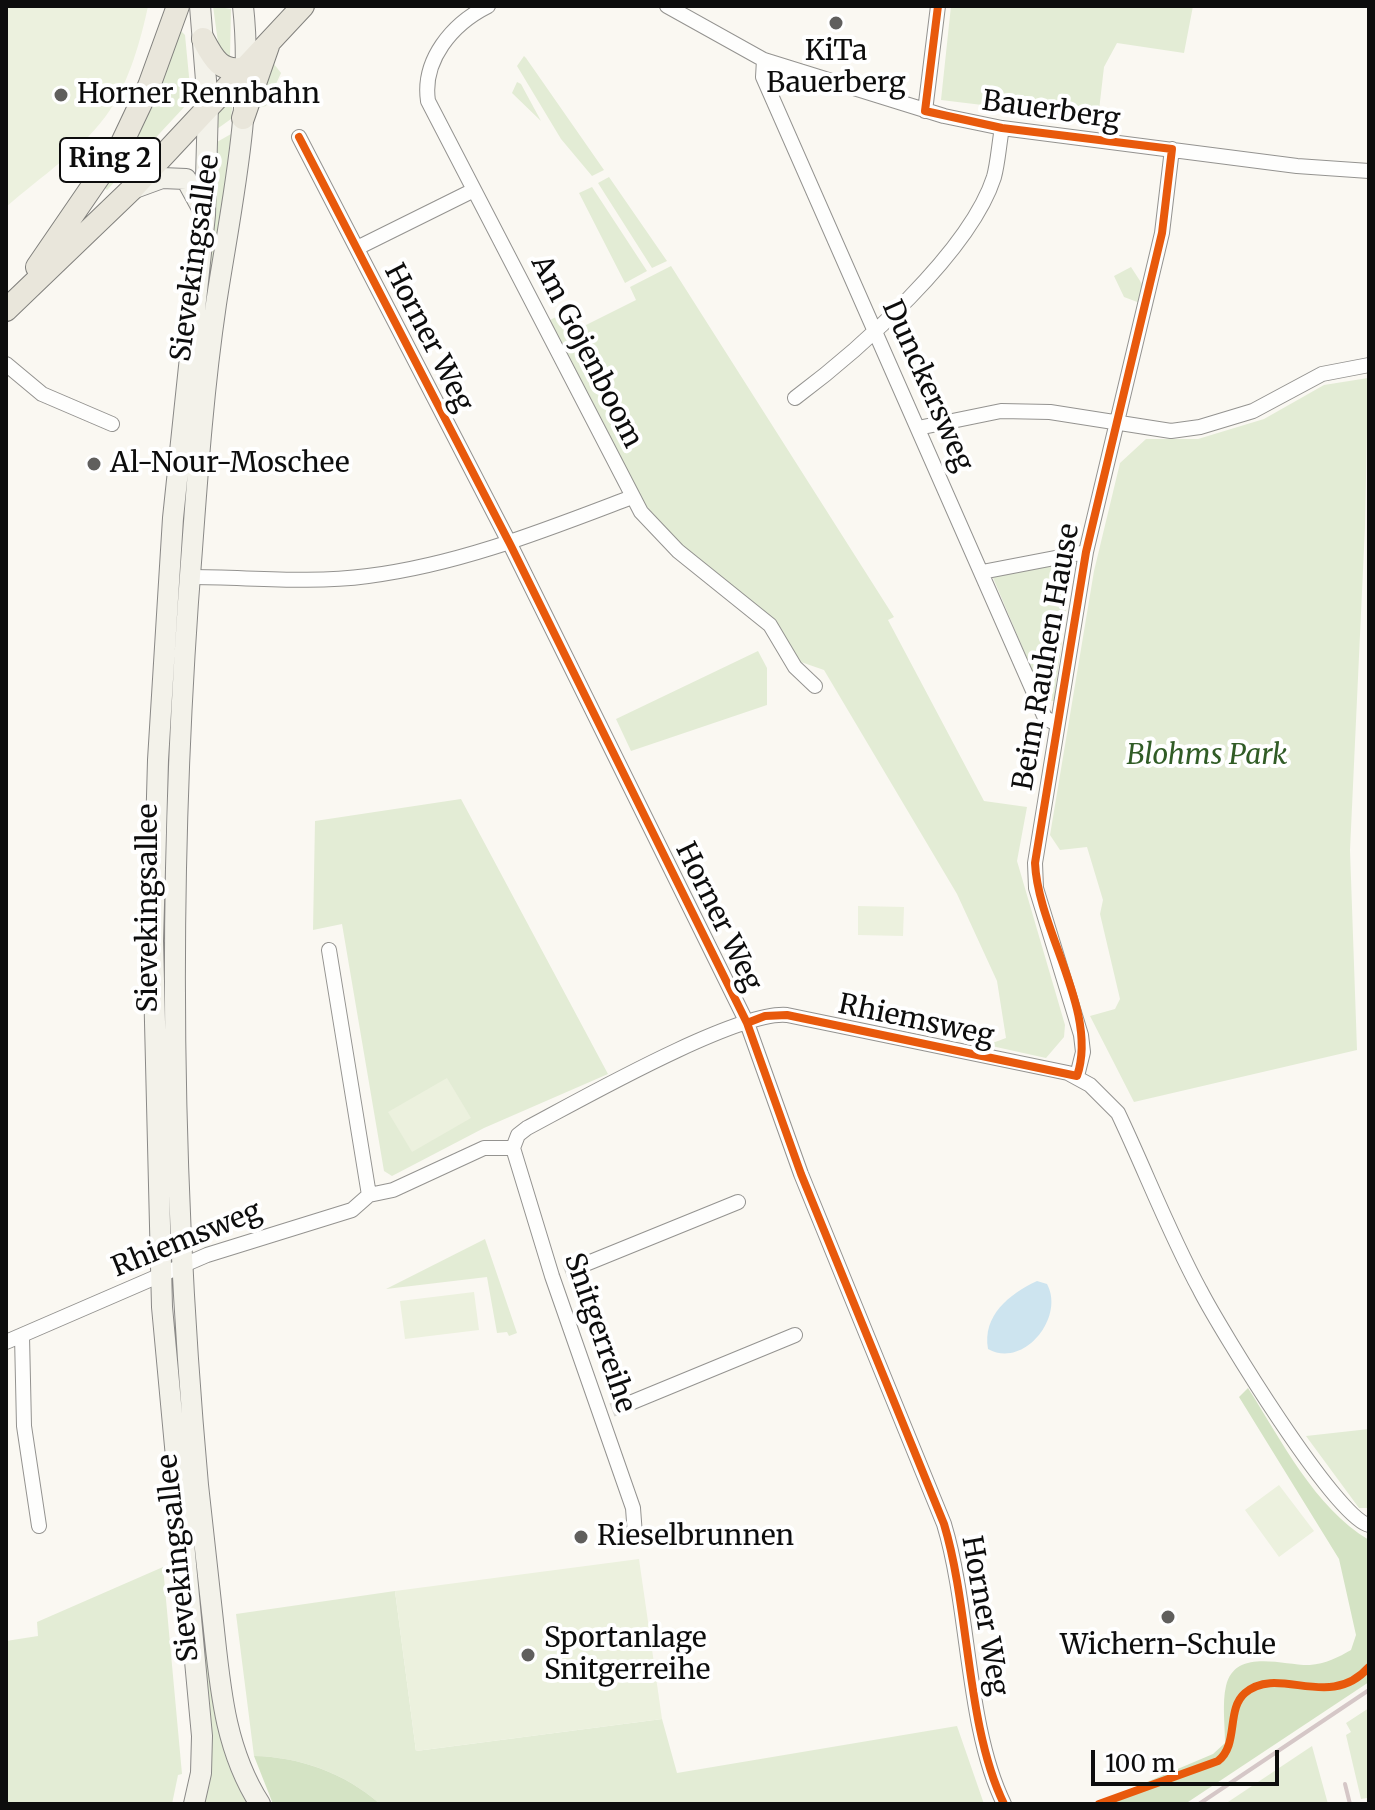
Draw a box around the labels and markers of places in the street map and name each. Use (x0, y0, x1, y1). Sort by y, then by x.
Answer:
marker: KiTa Bauerberg (827, 14, 845, 32)
place label: KiTa Bauerberg (766, 35, 906, 101)
place label: Horner Rennbahn (77, 78, 320, 112)
marker: Horner Rennbahn (52, 86, 70, 104)
place label: Al-Nour-Moschee (110, 447, 350, 481)
marker: Al-Nour-Moschee (85, 455, 103, 473)
place label: Rieselbrunnen (597, 1520, 794, 1554)
marker: Rieselbrunnen (572, 1528, 590, 1546)
marker: Wichern-Schule (1159, 1608, 1177, 1626)
place label: Sportanlage Snitgerreihe (544, 1622, 710, 1688)
place label: Wichern-Schule (1060, 1629, 1276, 1663)
marker: Sportanlage Snitgerreihe (519, 1646, 537, 1664)

